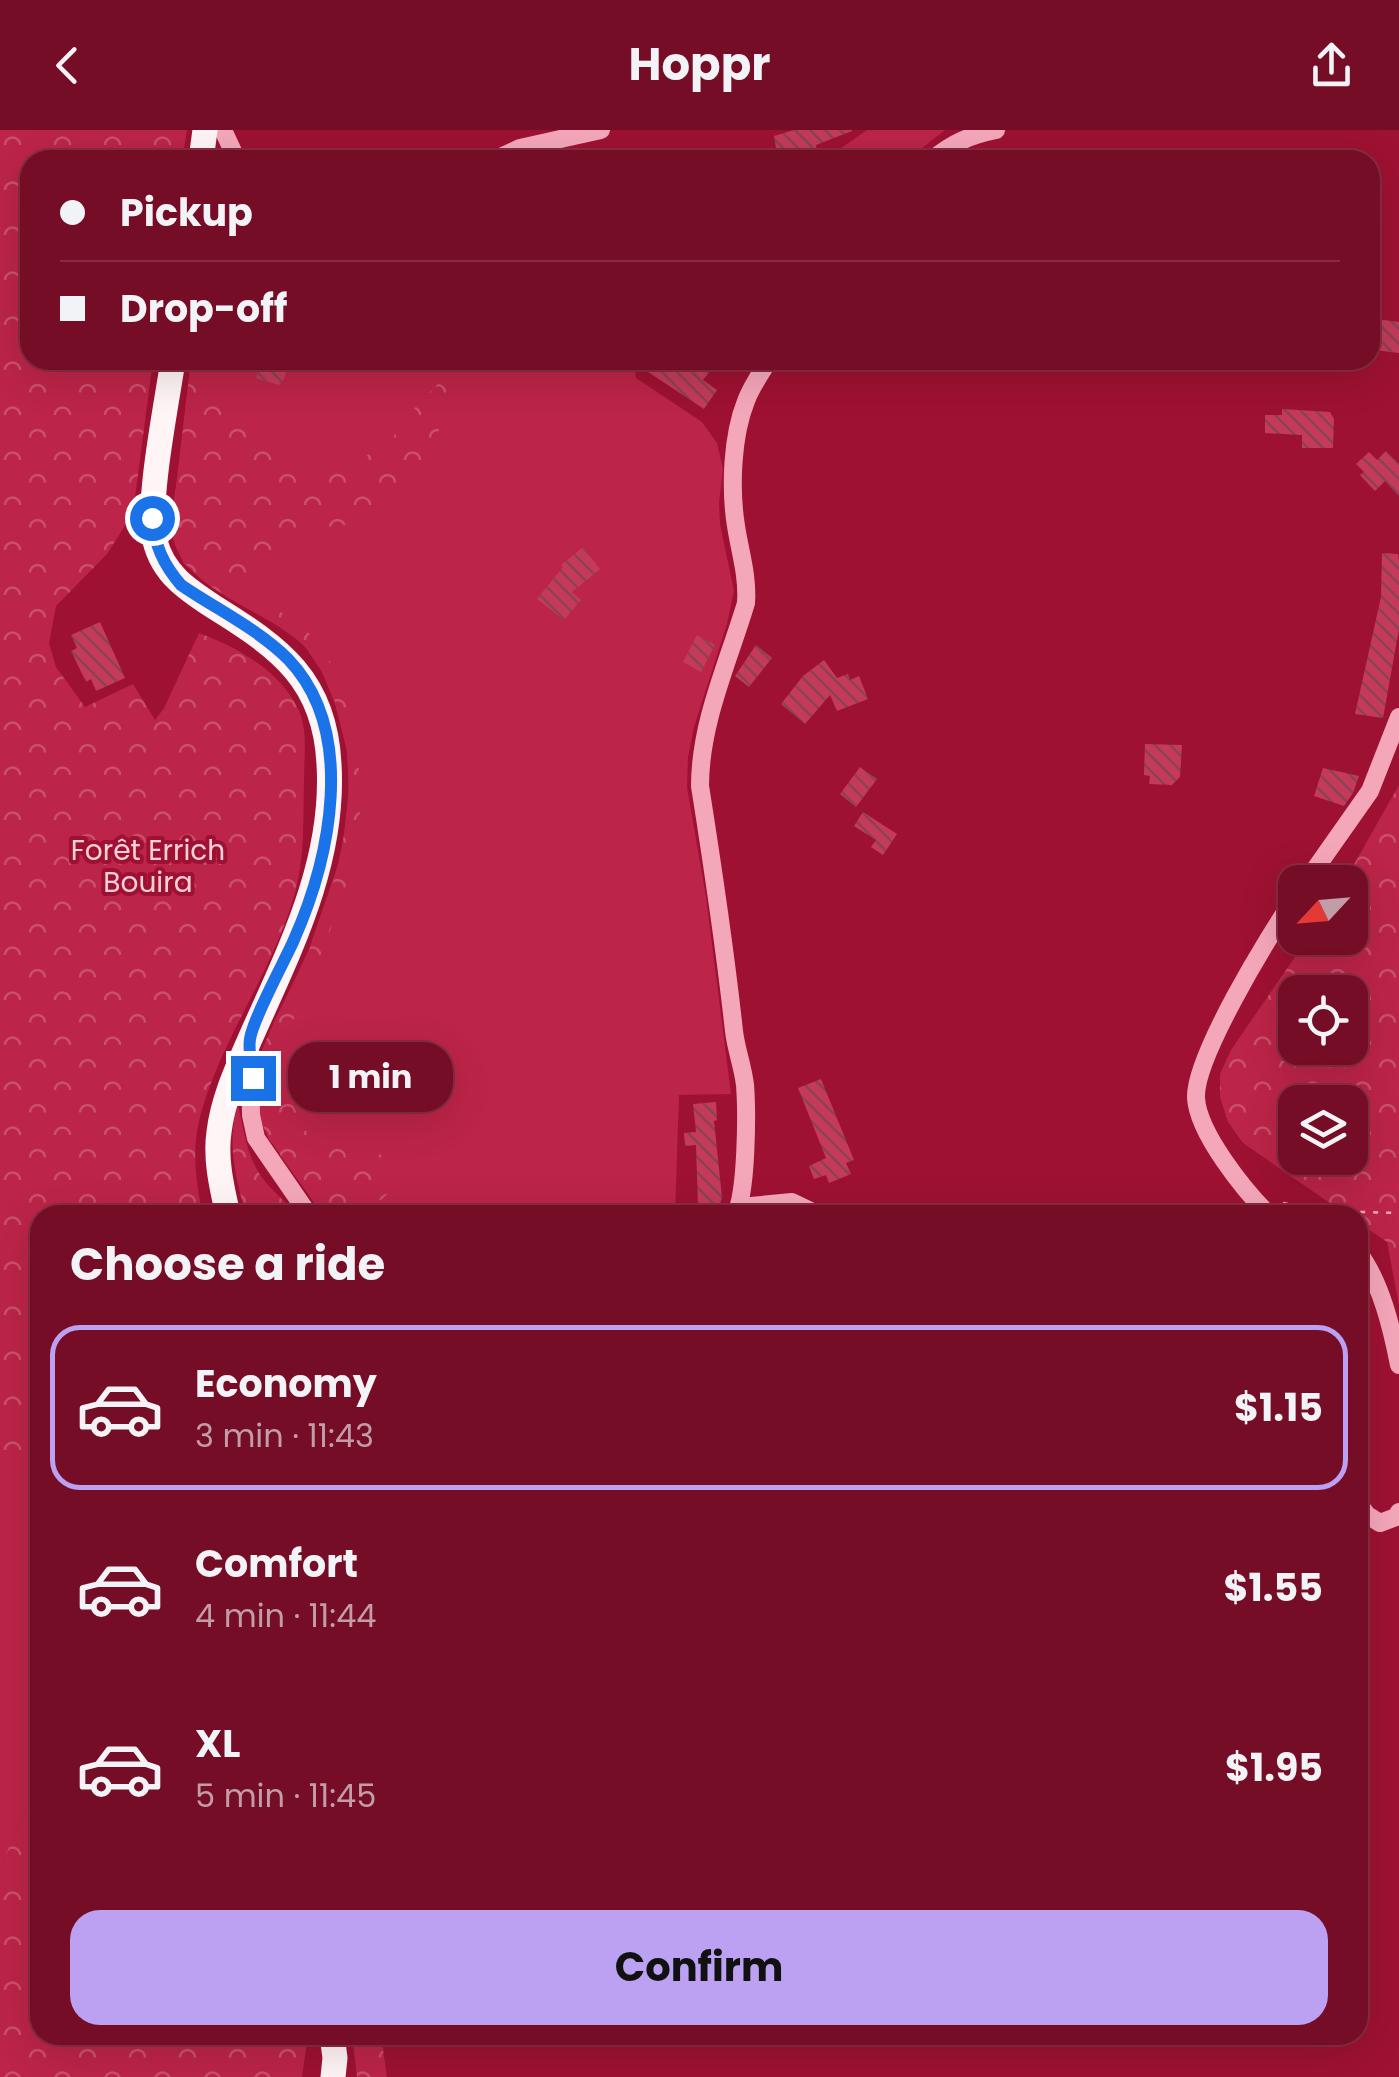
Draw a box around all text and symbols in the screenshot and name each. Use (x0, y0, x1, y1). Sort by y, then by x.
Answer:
text: Hoppr (629, 33, 770, 96)
icon: back (40, 38, 95, 93)
icon: share (1304, 38, 1359, 93)
text: Pickup (120, 186, 253, 239)
text: Drop-off (120, 282, 288, 335)
route start (130, 496, 175, 541)
park label: Forêt Errich Bouira (71, 831, 225, 902)
north arrow (1278, 865, 1368, 955)
map controls (1278, 865, 1368, 1175)
button: locate (1278, 975, 1368, 1065)
callout: 1 min (288, 1043, 453, 1113)
text: 1 min (329, 1054, 412, 1099)
route end (231, 1056, 276, 1101)
button: layers (1278, 1085, 1368, 1175)
text: Choose a ride (70, 1233, 385, 1296)
text: Economy (195, 1357, 377, 1410)
icon: car (75, 1363, 165, 1453)
text: $1.15 (1234, 1381, 1323, 1434)
text: 3 min · 11:43 (195, 1413, 374, 1458)
text: Comfort (195, 1537, 358, 1590)
icon: car (75, 1543, 165, 1633)
text: $1.55 (1224, 1561, 1323, 1614)
text: 4 min · 11:44 (195, 1593, 376, 1638)
text: XL (195, 1717, 240, 1770)
icon: car (75, 1723, 165, 1813)
text: $1.95 (1225, 1741, 1323, 1794)
text: 5 min · 11:45 (195, 1773, 376, 1818)
button: Confirm (70, 1910, 1328, 2025)

